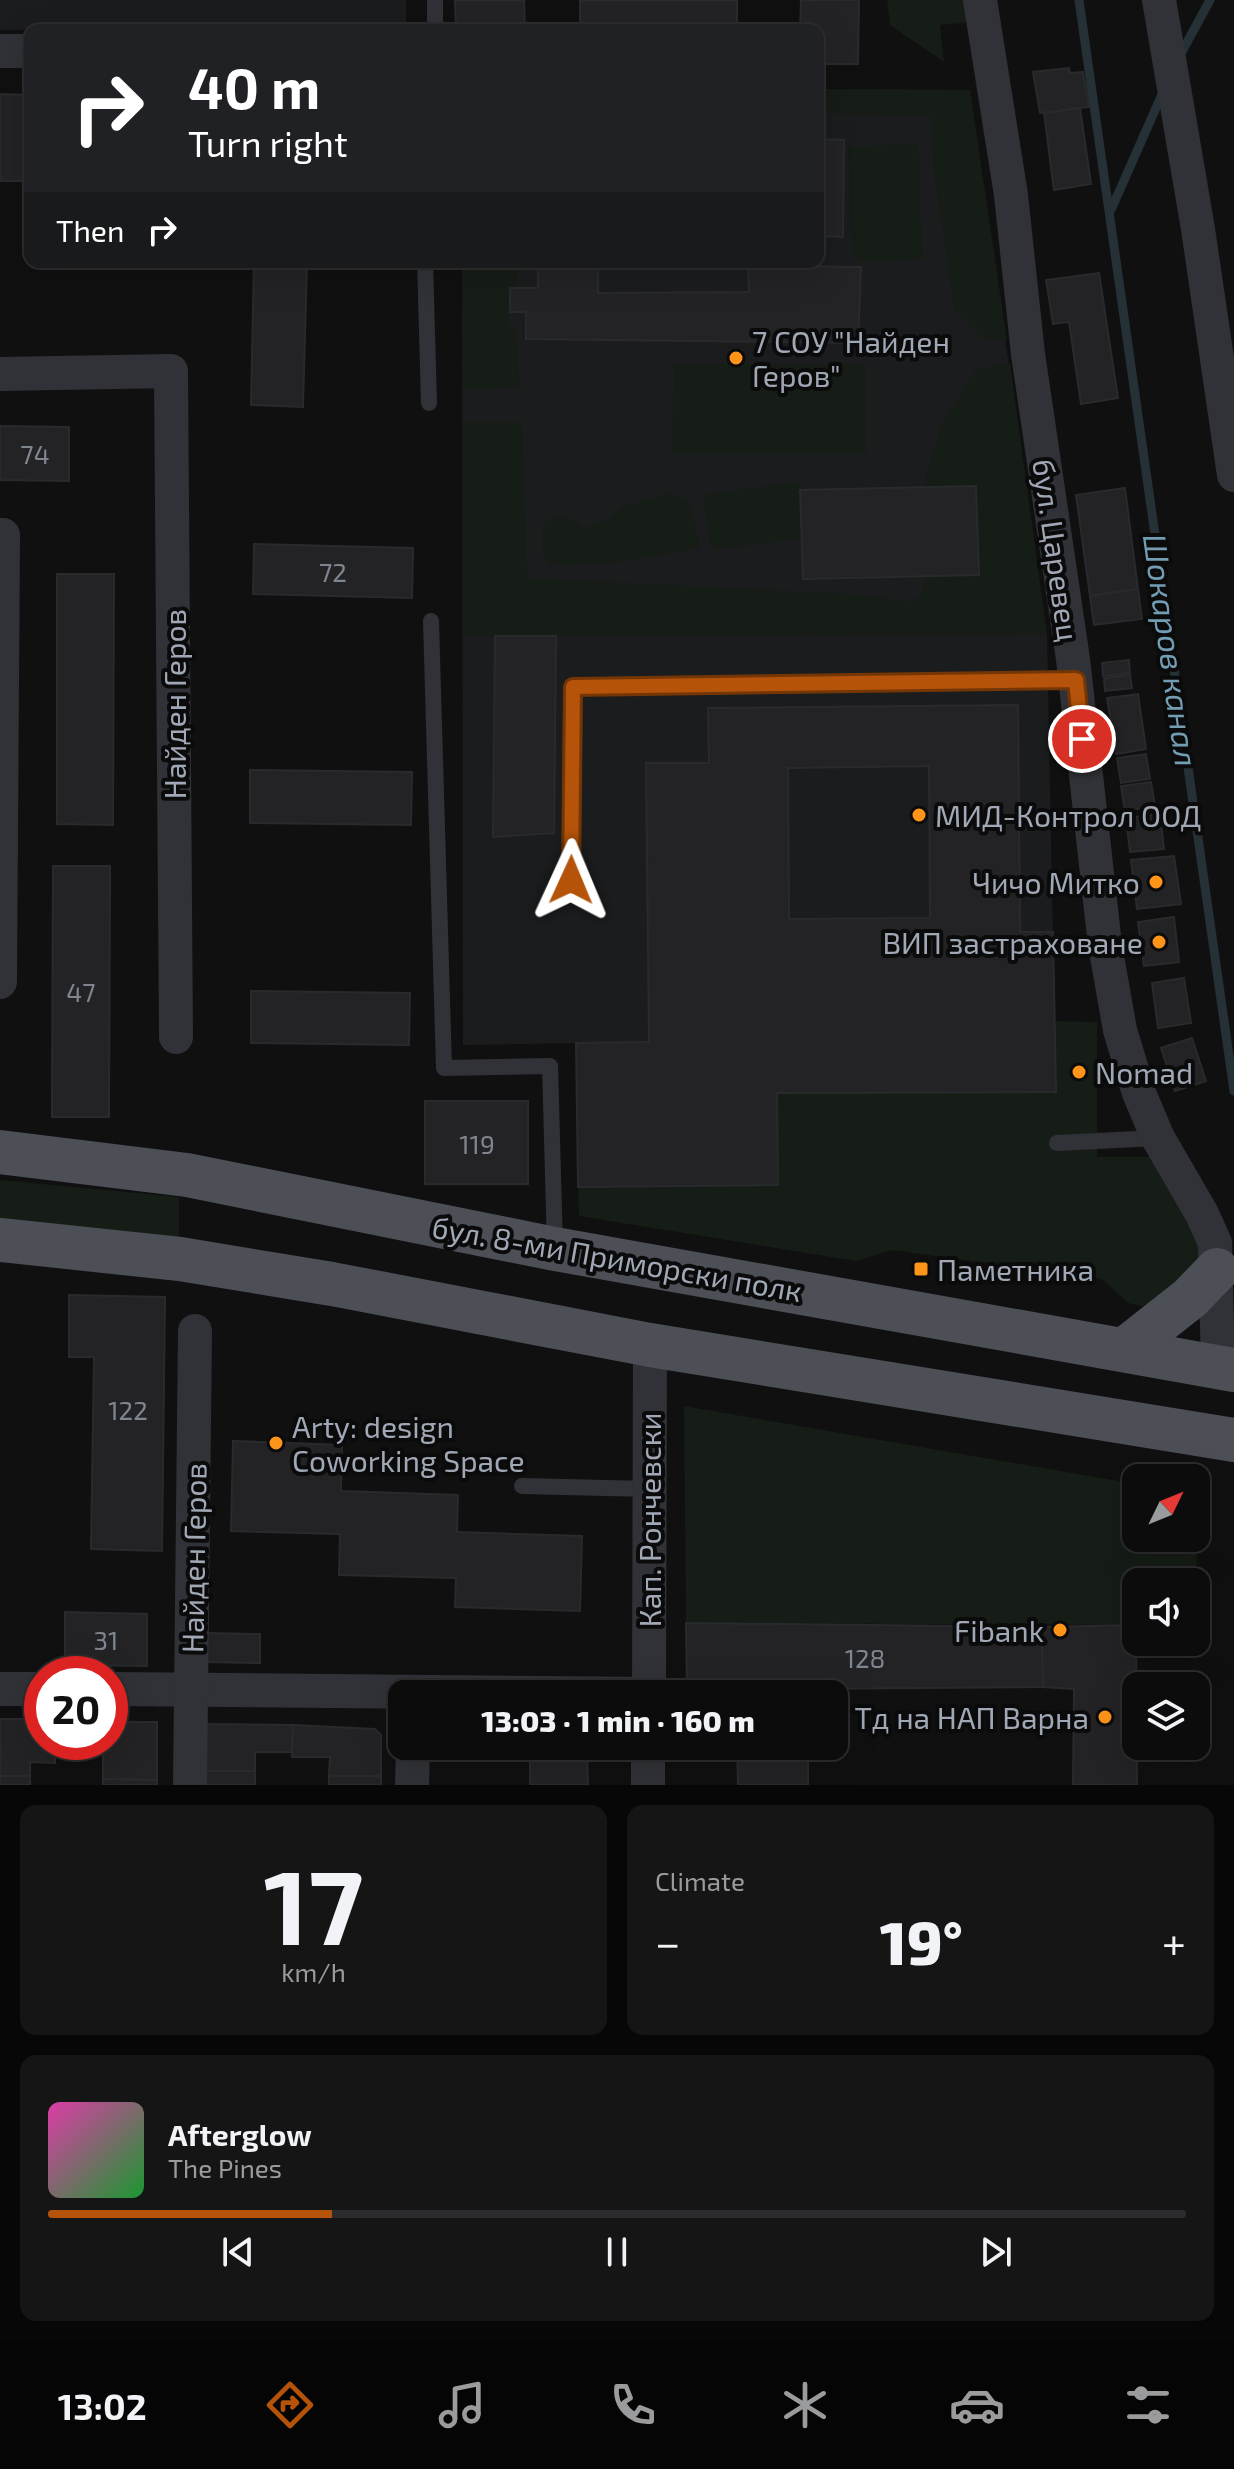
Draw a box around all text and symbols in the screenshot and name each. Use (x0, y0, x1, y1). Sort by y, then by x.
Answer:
text: 40 m (188, 53, 320, 120)
icon: right (56, 56, 160, 160)
text: Turn right (188, 121, 348, 164)
icon: right (140, 208, 184, 252)
text: Then (56, 212, 124, 248)
place label: 7 СОУ "Найден Геров" (752, 323, 950, 393)
marker: 7 СОУ "Найден Геров" (727, 349, 745, 367)
house number: 74 (20, 438, 50, 469)
street label: бул. Царевец (1025, 456, 1088, 644)
water label: Шокаров канал (1137, 531, 1207, 769)
house number: 72 (319, 556, 347, 587)
street label: Найден Геров (156, 609, 192, 799)
pin (1048, 705, 1116, 773)
icon: arrive (1060, 717, 1104, 761)
place label: МИД-Контрол ООД (935, 797, 1201, 833)
marker: МИД-Контрол ООД (910, 806, 928, 824)
position arrow (529, 838, 613, 922)
place label: Чичо Митко (972, 864, 1140, 900)
marker: Чичо Митко (1147, 873, 1165, 891)
place label: ВИП застраховане (882, 924, 1143, 960)
marker: ВИП застраховане (1150, 933, 1168, 951)
house number: 47 (66, 976, 96, 1007)
place label: Nomad (1095, 1054, 1193, 1090)
marker: Nomad (1070, 1063, 1088, 1081)
house number: 119 (459, 1128, 495, 1159)
street label: бул. 8-ми Приморски полк (429, 1208, 805, 1309)
place label: Паметника (937, 1251, 1094, 1287)
marker: Паметника (912, 1260, 930, 1278)
house number: 122 (108, 1394, 148, 1425)
place label: Arty: design Coworking Space (292, 1408, 525, 1478)
street label: Кап. Рончевски (631, 1413, 667, 1627)
marker: Arty: design Coworking Space (267, 1434, 285, 1452)
street label: Найден Геров (173, 1463, 213, 1653)
north arrow (1122, 1464, 1210, 1552)
map controls (1122, 1464, 1210, 1760)
button: sound (1122, 1568, 1210, 1656)
place label: Fibank (954, 1612, 1044, 1648)
marker: Fibank (1051, 1621, 1069, 1639)
house number: 31 (94, 1624, 118, 1655)
house number: 128 (845, 1642, 885, 1673)
speed limit sign: 20 (24, 1656, 128, 1760)
button: layers (1122, 1672, 1210, 1760)
place label: Тд на НАП Варна (854, 1699, 1089, 1735)
text: 13:03 · 1 min · 160 m (481, 1702, 755, 1738)
marker: Тд на НАП Варна (1096, 1708, 1114, 1726)
text: 17 (264, 1841, 363, 1966)
text: Climate (655, 1865, 745, 1896)
text: 19° (880, 1905, 963, 1977)
text: − (655, 1915, 681, 1968)
text: + (1162, 1915, 1186, 1968)
text: km/h (281, 1956, 346, 1987)
text: Afterglow (168, 2116, 312, 2152)
text: The Pines (168, 2152, 282, 2183)
icon: previous (216, 2230, 260, 2274)
icon: pause (595, 2230, 639, 2274)
icon: next (974, 2230, 1018, 2274)
icon: directions (262, 2377, 318, 2433)
icon: music (434, 2377, 490, 2433)
icon: phone (605, 2377, 661, 2433)
icon: climate (777, 2377, 833, 2433)
icon: car (949, 2377, 1005, 2433)
icon: filters (1120, 2377, 1176, 2433)
text: 13:02 (58, 2384, 147, 2427)

